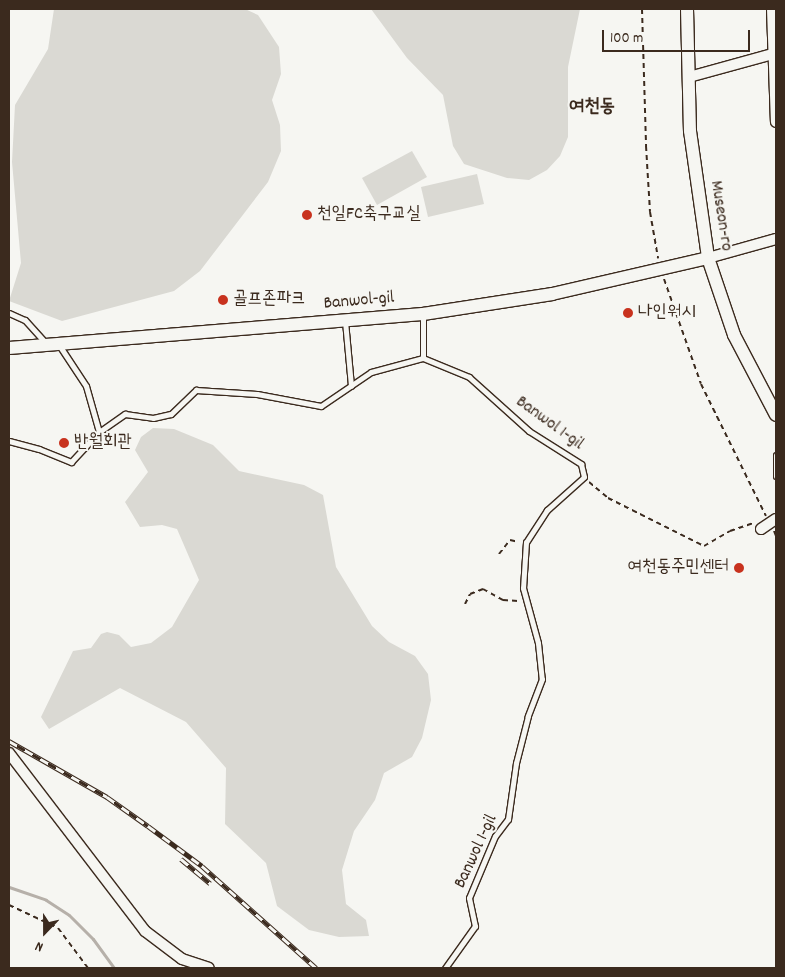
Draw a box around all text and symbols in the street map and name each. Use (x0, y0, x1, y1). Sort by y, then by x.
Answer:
scale bar (605, 20, 752, 52)
text: 100 m (610, 28, 643, 50)
district label: 여천동 (569, 97, 615, 119)
street label: Museon-ro (704, 179, 736, 253)
place label: 천일FC축구교실 (317, 204, 421, 226)
marker: 천일FC축구교실 (301, 209, 313, 221)
street label: Banwol-gil (323, 288, 395, 316)
place label: 골프존파크 (233, 289, 305, 311)
marker: 골프존파크 (217, 294, 229, 306)
place label: 나인워시 (638, 302, 696, 324)
marker: 나인워시 (622, 307, 634, 319)
street label: Banwol 1-gil (511, 392, 587, 456)
place label: 반월회관 (74, 432, 132, 454)
marker: 반월회관 (58, 437, 70, 449)
place label: 여천동주민센터 (628, 557, 729, 579)
marker: 여천동주민센터 (733, 562, 745, 574)
street label: Banwol 1-gil (451, 812, 503, 892)
north arrow (20, 907, 70, 957)
text: N (32, 935, 46, 956)

